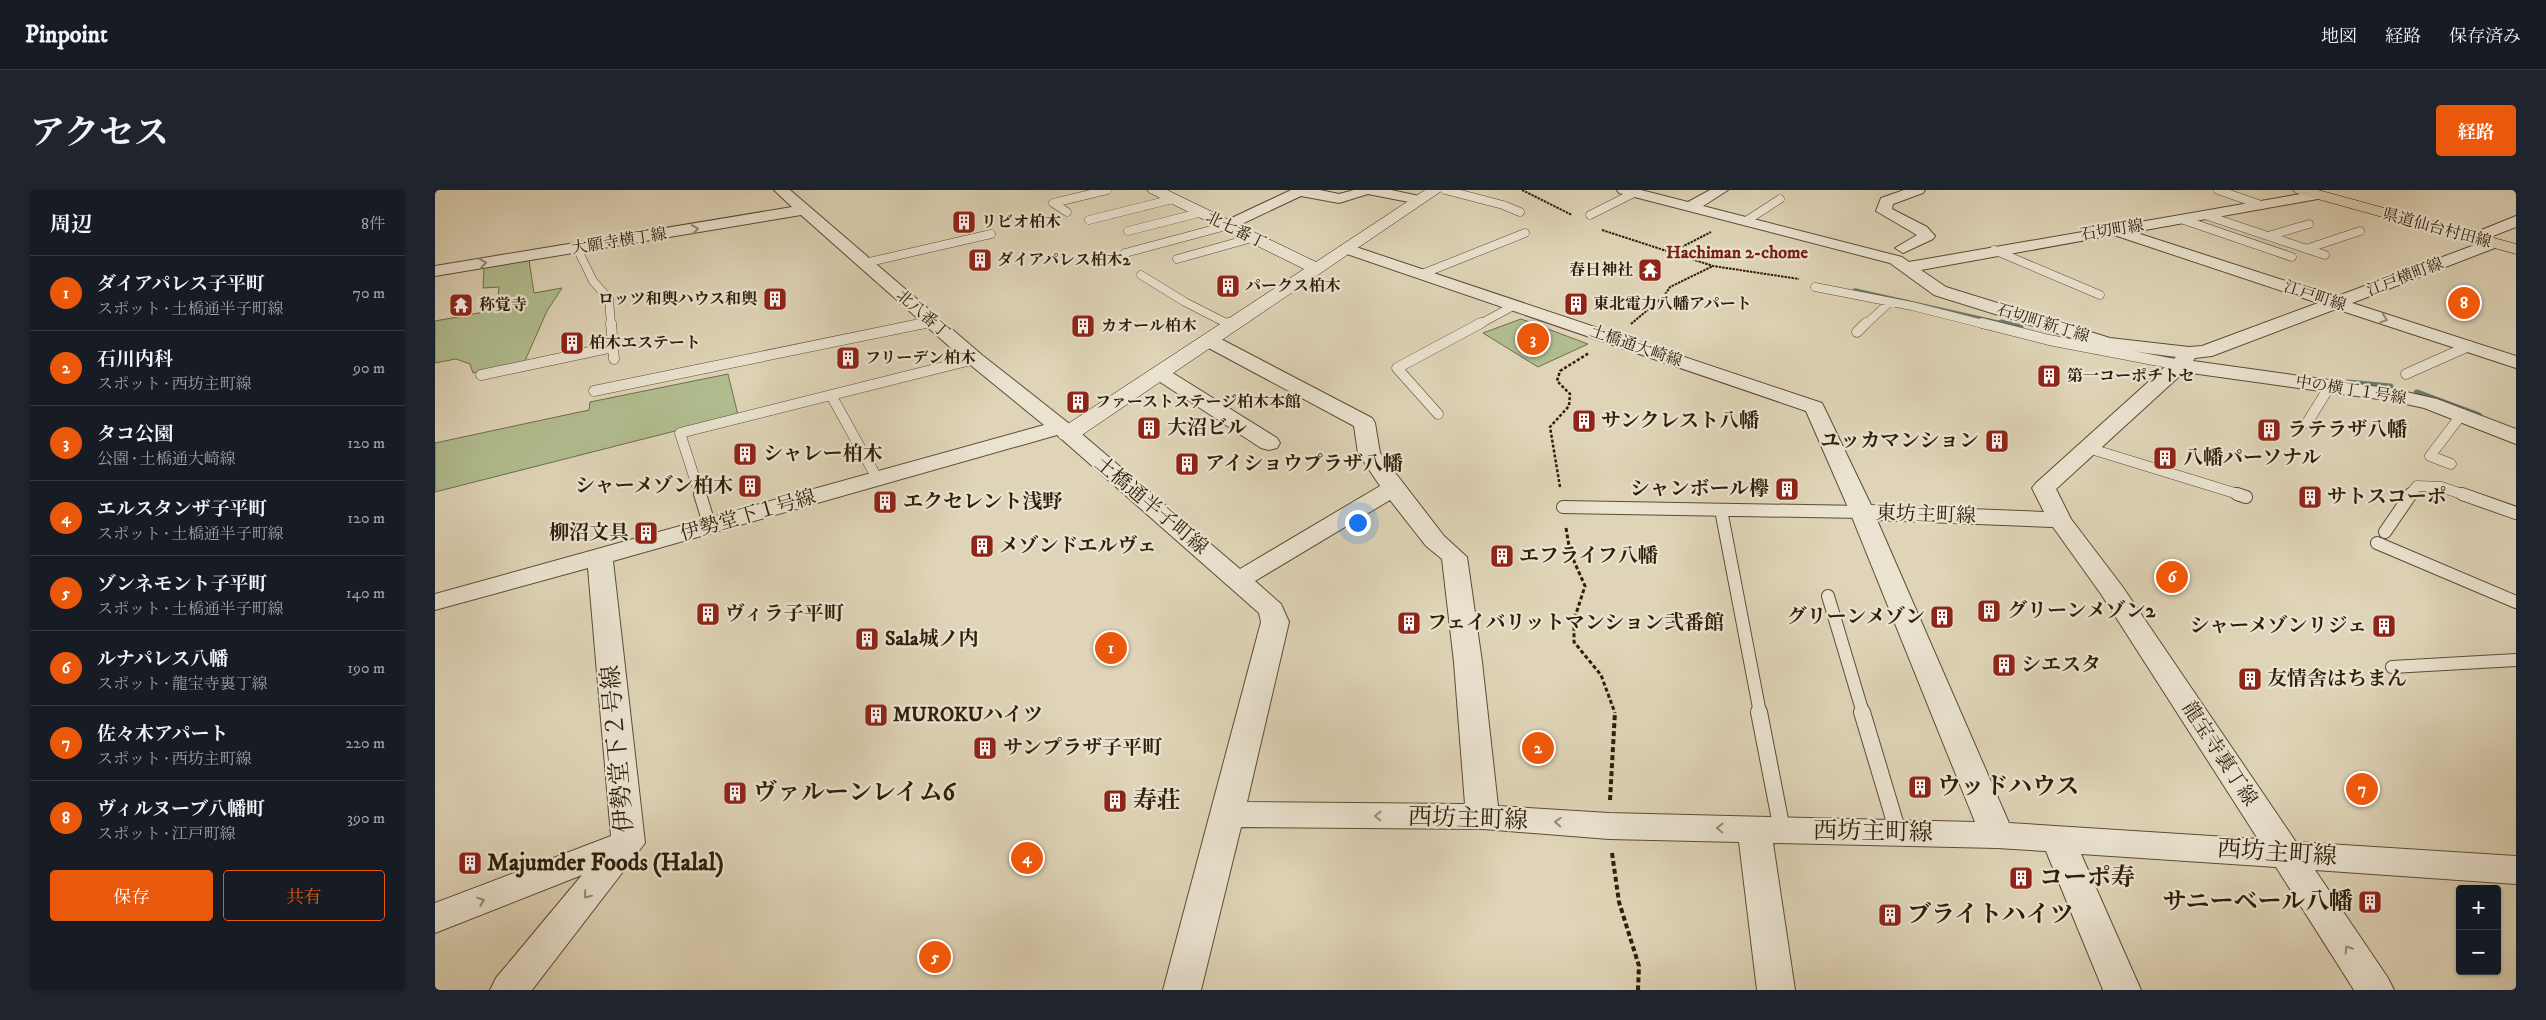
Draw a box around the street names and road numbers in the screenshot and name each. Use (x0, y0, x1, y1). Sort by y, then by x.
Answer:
street label: 県道仙台村田線 (2380, 204, 2494, 252)
street label: 北七番丁 (1203, 207, 1269, 253)
street label: 石切町線 (2079, 215, 2145, 245)
street label: 大願寺横丁線 (570, 224, 668, 258)
street label: 江戸横町線 (2364, 253, 2446, 301)
street label: 江戸町線 (2281, 277, 2349, 315)
street label: 北八番丁 (892, 285, 954, 343)
street label: 石切町新丁線 (1994, 299, 2092, 347)
street label: 土橋通大崎線 (1587, 321, 1685, 371)
street label: 中の横丁１号線 (2294, 371, 2408, 409)
street label: 土橋通半子町線 (1089, 451, 1213, 561)
street label: 伊勢堂下１号線 (677, 485, 819, 547)
street label: 東坊主町線 (1876, 501, 1976, 529)
street label: 伊勢堂下２号線 (596, 664, 640, 834)
street label: 龍宝寺裏丁線 (2176, 697, 2262, 811)
street label: 西坊主町線 (1408, 802, 1528, 836)
street label: 西坊主町線 (1813, 816, 1933, 848)
street label: 西坊主町線 (2216, 834, 2338, 872)

